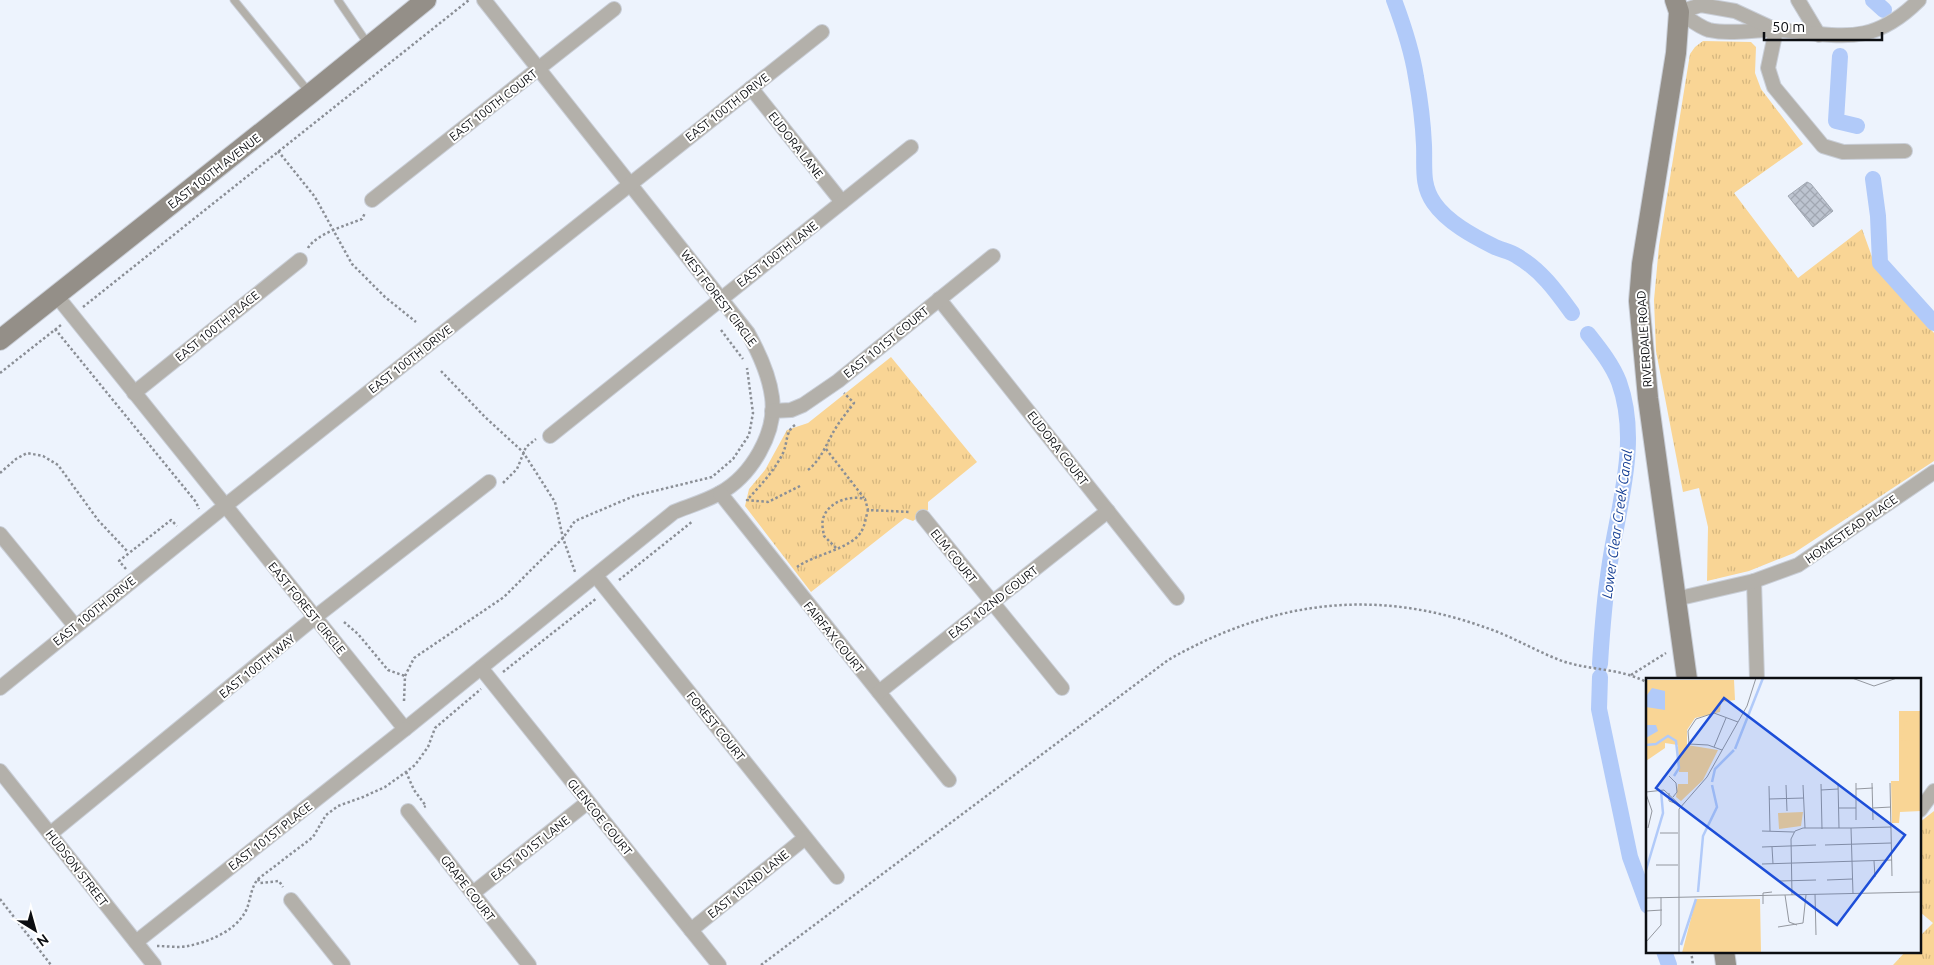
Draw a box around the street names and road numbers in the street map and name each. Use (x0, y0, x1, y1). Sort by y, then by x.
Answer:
street label: EAST 100TH COURT (447, 67, 540, 143)
street label: EAST 100TH DRIVE (683, 70, 771, 144)
street label: EUDORA LANE (766, 109, 826, 181)
street label: EAST 100TH AVENUE (165, 131, 263, 211)
street label: EAST 100TH LANE (734, 218, 820, 289)
street label: WEST FOREST CIRCLE (679, 247, 760, 349)
street label: EAST 100TH PLACE (172, 288, 262, 364)
street label: RIVERDALE ROAD (1634, 290, 1654, 388)
street label: EAST 101ST COURT (841, 304, 931, 380)
street label: EAST 100TH DRIVE (366, 322, 454, 396)
street label: EUDORA COURT (1025, 409, 1091, 488)
street label: HOMESTEAD PLACE (1803, 492, 1900, 566)
street label: ELM COURT (929, 527, 980, 586)
street label: EAST FOREST CIRCLE (266, 560, 348, 657)
street label: EAST 102ND COURT (946, 563, 1040, 641)
street label: EAST 100TH DRIVE (50, 574, 138, 648)
street label: FAIRFAX COURT (801, 599, 867, 675)
street label: EAST 100TH WAY (217, 631, 297, 700)
street label: FOREST COURT (684, 689, 748, 763)
street label: GLENCOE COURT (565, 776, 635, 858)
street label: EAST 101ST PLACE (226, 799, 314, 873)
street label: EAST 101ST LANE (488, 813, 572, 883)
street label: HUDSON STREET (43, 828, 111, 909)
street label: EAST 102ND LANE (705, 847, 791, 921)
street label: GRAPE COURT (439, 853, 498, 923)

